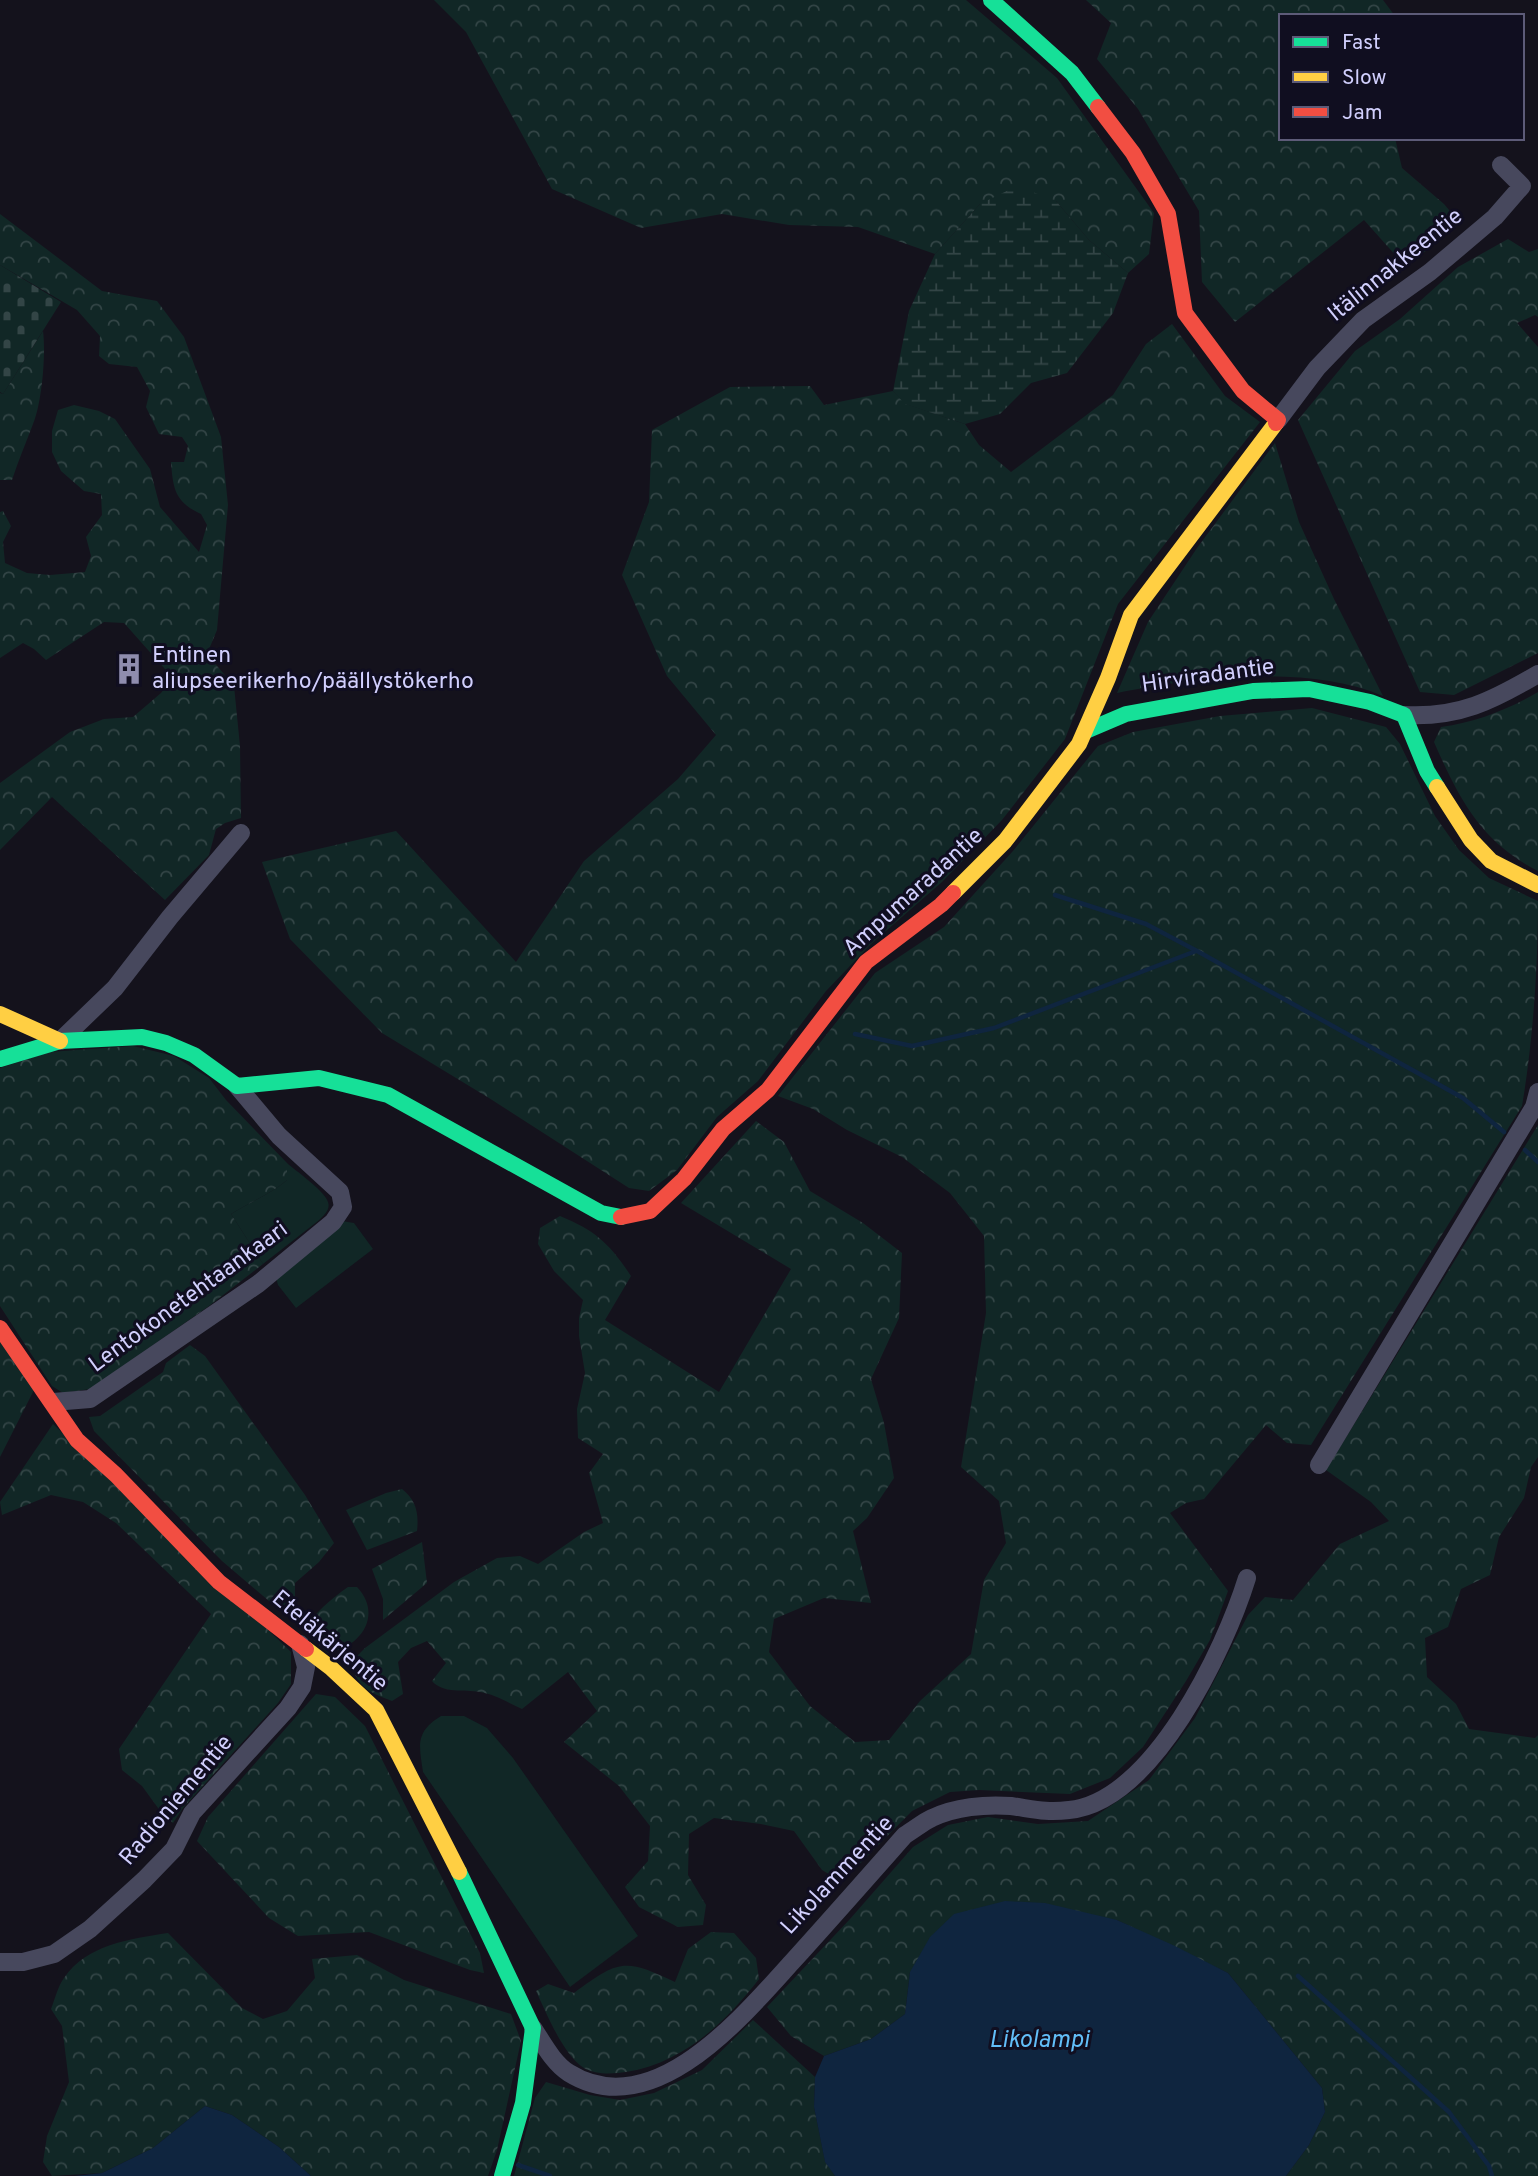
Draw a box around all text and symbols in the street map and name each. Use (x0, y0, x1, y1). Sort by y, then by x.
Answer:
legend (1279, 14, 1524, 140)
text: Fast (1342, 30, 1381, 57)
text: Slow (1342, 65, 1387, 92)
text: Jam (1342, 100, 1383, 127)
street label: Itälinnakkeentie (1323, 203, 1469, 329)
place label: Entinen aliupseerikerho/päällystökerho (152, 642, 474, 697)
building icon: Entinen aliupseerikerho/päällystökerho (112, 652, 146, 686)
street label: Hirviradantie (1140, 653, 1276, 701)
street label: Ampumaradantie (838, 822, 990, 964)
street label: Lentokonetehtaankaari (84, 1216, 294, 1380)
street label: Eteläkärjentie (265, 1585, 393, 1699)
street label: Radioniementie (114, 1730, 240, 1872)
street label: Likolammentie (775, 1810, 901, 1942)
water label: Likolampi (989, 2026, 1090, 2056)

